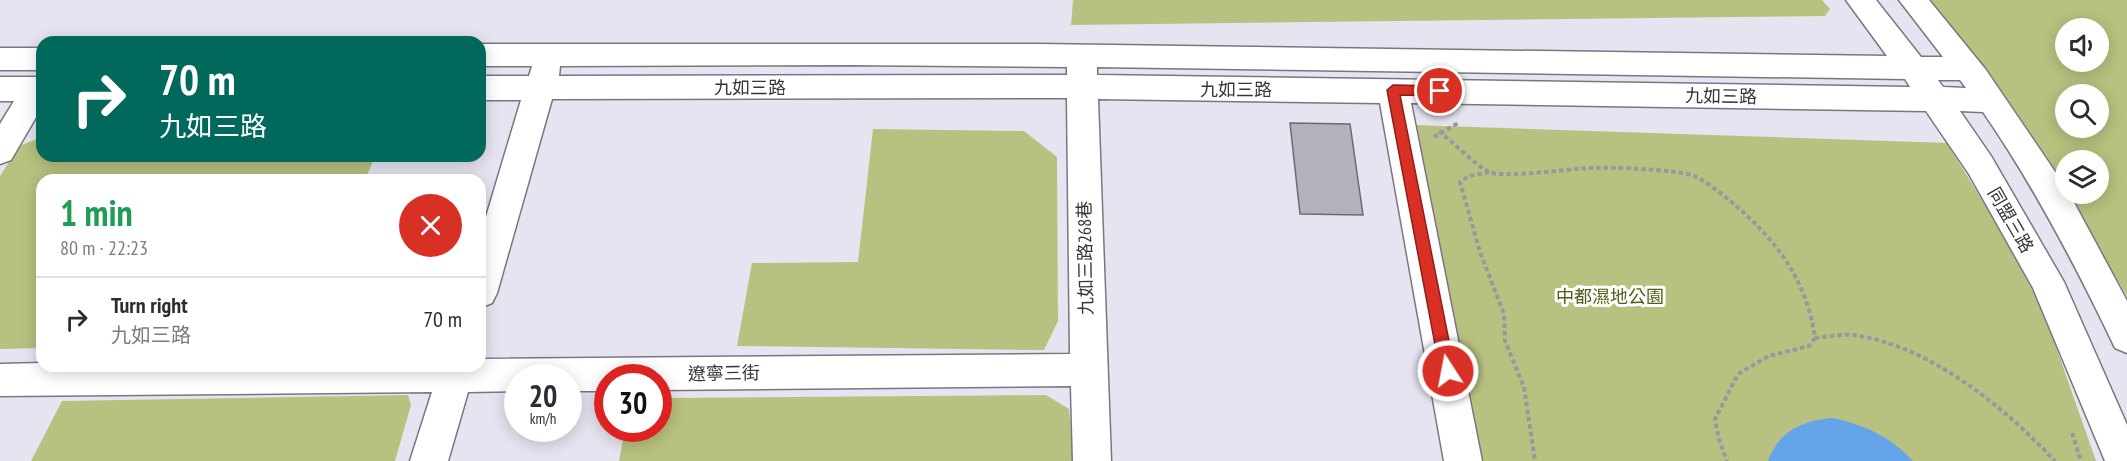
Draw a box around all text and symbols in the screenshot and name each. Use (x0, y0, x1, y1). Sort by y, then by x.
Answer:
map controls (2055, 18, 2109, 204)
button: sound (2055, 18, 2109, 72)
text: 70 m (159, 52, 236, 107)
icon: right (60, 60, 138, 138)
pin (1414, 65, 1465, 116)
icon: arrive (1423, 74, 1456, 107)
street label: 九如三路 (714, 76, 786, 99)
street label: 九如三路 (1200, 78, 1272, 101)
street label: 九如三路 (1685, 84, 1757, 108)
button: search (2055, 84, 2109, 138)
text: 九如三路 (159, 109, 267, 143)
button: layers (2055, 150, 2109, 204)
street label: 同盟三路 (1983, 183, 2039, 257)
text: 1 min (60, 189, 133, 236)
button: close (399, 194, 462, 257)
street label: 九如三路268巷 (1073, 201, 1097, 315)
text: 80 m · 22:23 (60, 235, 148, 261)
park label: 中都濕地公園 (1556, 285, 1664, 308)
text: Turn right (111, 291, 188, 319)
icon: right (60, 303, 93, 336)
text: 70 m (423, 305, 462, 333)
text: 九如三路 (111, 322, 191, 348)
position arrow (1416, 339, 1480, 403)
street label: 遼寧三街 (688, 361, 760, 385)
speed limit sign: 30 (594, 364, 672, 442)
text: 20 (529, 376, 557, 415)
text: km/h (530, 409, 556, 428)

